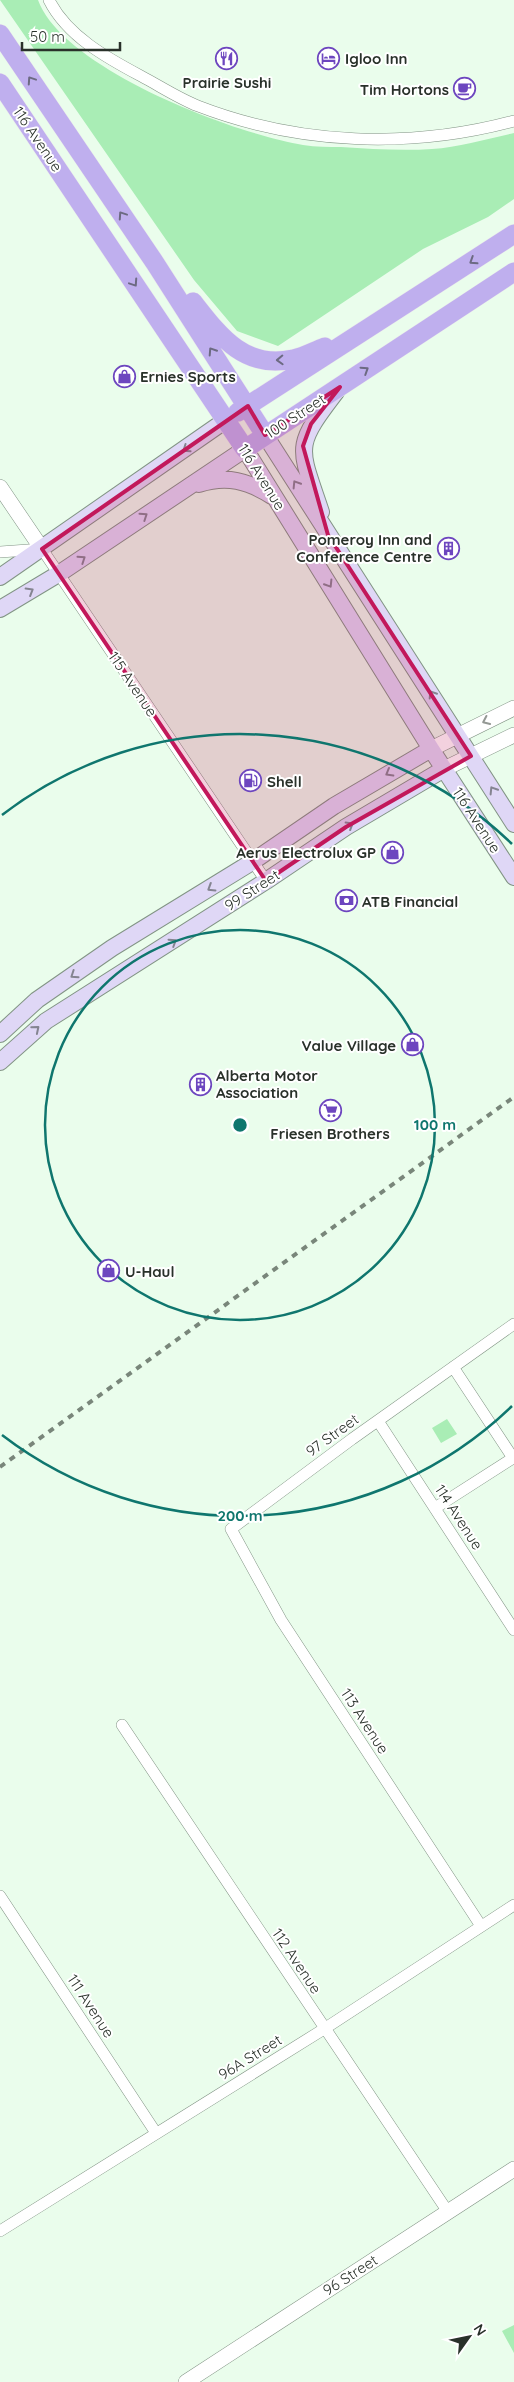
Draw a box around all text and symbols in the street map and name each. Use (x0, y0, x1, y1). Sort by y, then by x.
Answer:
scale bar (22, 20, 120, 52)
text: 50 m (30, 27, 65, 46)
hotel icon: Igloo Inn (317, 46, 341, 70)
restaurant icon: Prairie Sushi (215, 47, 239, 71)
place label: Igloo Inn (345, 49, 408, 68)
place label: Prairie Sushi (183, 73, 271, 92)
one-way arrow (28, 76, 38, 85)
cafe icon: Tim Hortons (453, 77, 477, 101)
place label: Tim Hortons (360, 80, 449, 99)
street label: 116 Avenue (9, 103, 67, 175)
one-way arrow (119, 211, 129, 220)
one-way arrow (470, 254, 479, 264)
one-way arrow (128, 277, 137, 287)
one-way arrow (208, 347, 218, 356)
one-way arrow (275, 355, 283, 365)
shop icon: Ernies Sports (112, 364, 136, 388)
place label: Ernies Sports (140, 367, 236, 386)
one-way arrow (360, 367, 369, 377)
street label: 100 Street (261, 389, 329, 443)
street label: 116 Avenue (234, 440, 290, 514)
one-way arrow (183, 443, 192, 451)
one-way arrow (293, 480, 302, 489)
one-way arrow (138, 513, 147, 523)
place label: Pomeroy Inn and Conference Centre (296, 530, 432, 566)
building icon: Pomeroy Inn and Conference Centre (436, 536, 460, 560)
one-way arrow (76, 556, 85, 565)
one-way arrow (322, 579, 332, 588)
one-way arrow (24, 588, 33, 598)
street label: 115 Avenue (104, 648, 162, 720)
one-way arrow (428, 690, 438, 699)
one-way arrow (482, 715, 491, 726)
one-way arrow (386, 767, 395, 777)
fuel station icon: Shell (239, 769, 263, 793)
place label: Shell (267, 772, 302, 791)
street label: 116 Avenue (449, 784, 505, 856)
one-way arrow (489, 786, 499, 795)
one-way arrow (344, 821, 353, 831)
shop icon: Aerus Electrolux GP (380, 840, 404, 864)
place label: Aerus Electrolux GP (236, 843, 376, 862)
street label: 99 Street (221, 865, 283, 915)
one-way arrow (207, 881, 216, 891)
bank icon: ATB Financial (334, 889, 358, 913)
place label: ATB Financial (362, 892, 458, 911)
one-way arrow (167, 938, 176, 948)
one-way arrow (70, 969, 79, 978)
one-way arrow (30, 1027, 39, 1035)
shop icon: Value Village (400, 1033, 424, 1057)
place label: Value Village (301, 1036, 396, 1055)
place label: Alberta Motor Association (216, 1066, 318, 1102)
building icon: Alberta Motor Association (188, 1072, 212, 1096)
supermarket icon: Friesen Brothers (318, 1098, 342, 1122)
text: 100 m (414, 1115, 456, 1134)
centre of rings (231, 1116, 249, 1134)
place label: Friesen Brothers (270, 1124, 390, 1143)
shop icon: U-Haul (97, 1259, 121, 1283)
place label: U-Haul (125, 1262, 174, 1281)
street label: 97 Street (302, 1409, 362, 1461)
street label: 114 Avenue (431, 1481, 487, 1553)
text: 200 m (218, 1506, 263, 1525)
street label: 113 Avenue (337, 1685, 393, 1757)
street label: 112 Avenue (268, 1925, 326, 1997)
street label: 111 Avenue (63, 1971, 119, 2041)
street label: 96A Street (215, 2030, 285, 2084)
street label: 96 Street (319, 2250, 381, 2300)
north arrow (444, 2312, 494, 2362)
text: N (470, 2321, 490, 2339)

